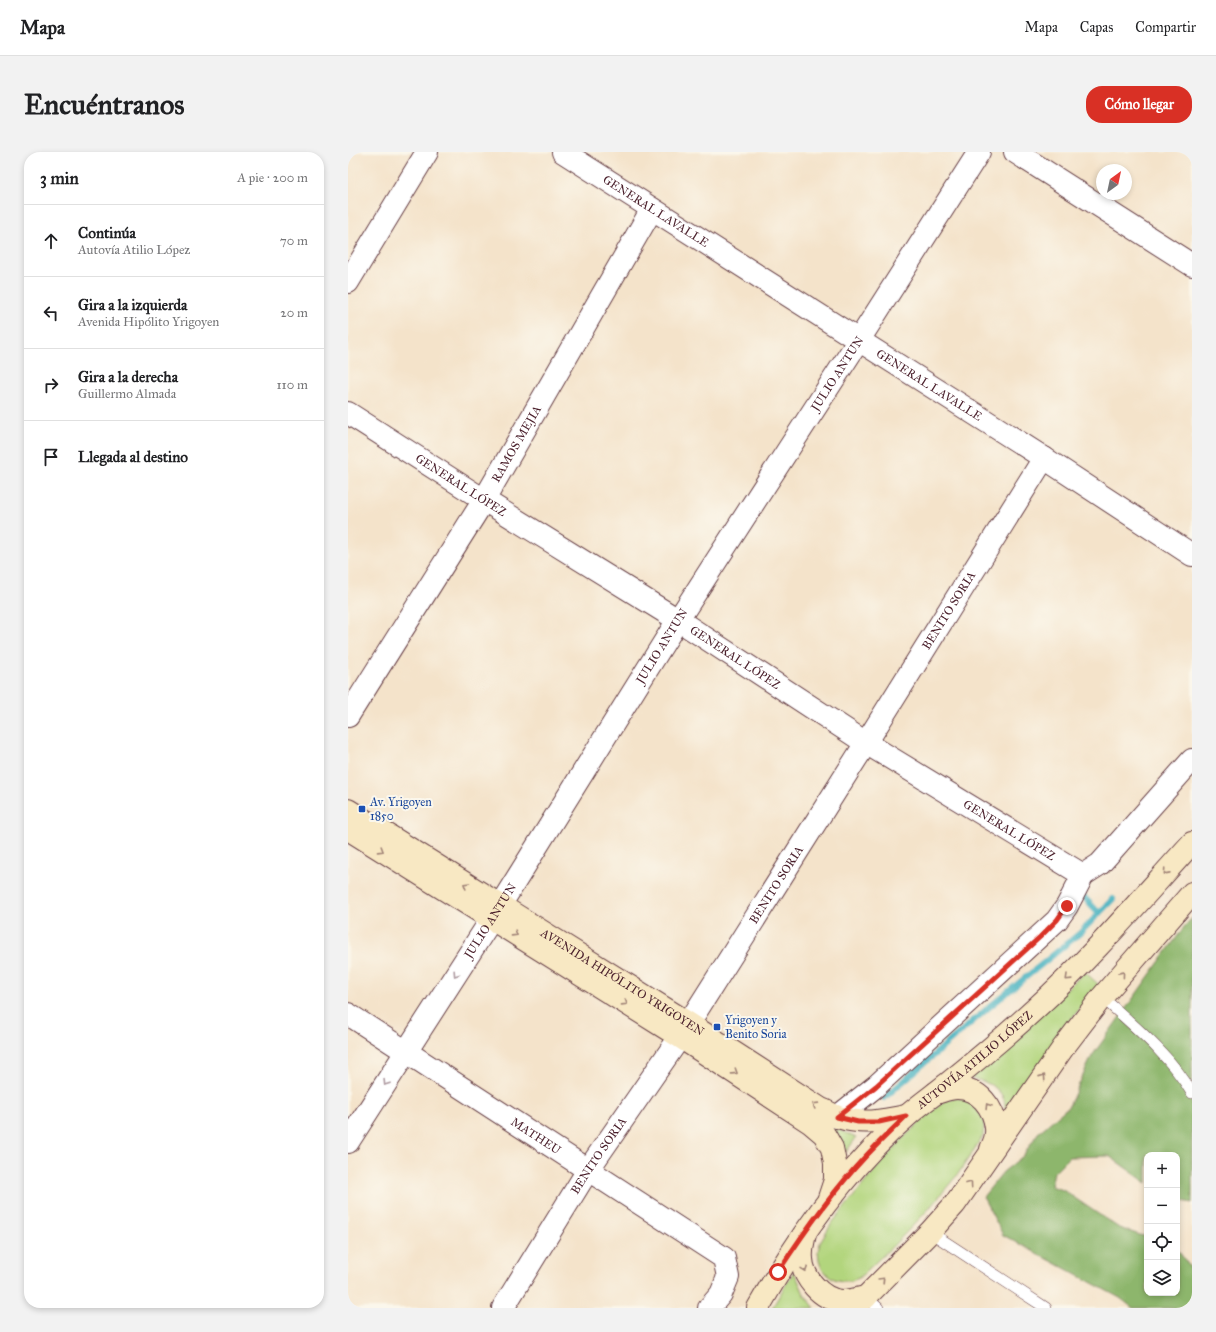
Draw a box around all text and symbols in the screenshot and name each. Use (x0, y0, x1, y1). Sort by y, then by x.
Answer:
text: Mapa (20, 16, 65, 39)
text: Mapa (1025, 19, 1058, 36)
text: Capas (1080, 19, 1113, 36)
text: Compartir (1135, 19, 1196, 36)
button: Cómo llegar (1086, 86, 1192, 123)
text: Encuéntranos (24, 87, 185, 122)
north arrow (1096, 164, 1132, 200)
text: 3 min (40, 168, 79, 189)
text: A pie · 200 m (237, 170, 308, 186)
street label: GENERAL LAVALLE (600, 172, 712, 250)
text: Continúa (78, 224, 136, 242)
icon: ahead (40, 230, 62, 252)
text: 70 m (280, 233, 308, 249)
text: Autovía Atilio López (78, 242, 190, 258)
text: Gira a la izquierda (78, 296, 187, 314)
icon: left (40, 302, 62, 324)
text: 20 m (280, 305, 308, 321)
text: Avenida Hipólito Yrigoyen (78, 314, 219, 330)
street label: JULIO ANTUN (807, 334, 867, 416)
street label: GENERAL LAVALLE (874, 346, 985, 424)
text: Gira a la derecha (78, 368, 178, 386)
icon: right (40, 374, 62, 396)
text: 110 m (276, 377, 308, 393)
text: Guillermo Almada (78, 386, 176, 402)
street label: RAMOS MEJIA (489, 403, 544, 485)
icon: arrive (40, 446, 62, 468)
text: Llegada al destino (78, 448, 188, 466)
street label: GENERAL LÓPEZ (413, 451, 509, 519)
street label: BENITO SORIA (919, 569, 978, 652)
street label: JULIO ANTUN (632, 606, 691, 688)
street label: GENERAL LÓPEZ (687, 623, 783, 692)
place label: Av. Yrigoyen 1850 (369, 795, 432, 823)
street label: GENERAL LÓPEZ (961, 797, 1058, 864)
marker: Av. Yrigoyen 1850 (357, 804, 367, 814)
street label: BENITO SORIA (747, 843, 806, 926)
one-way arrow (377, 845, 384, 853)
one-way arrow (1163, 867, 1170, 875)
street label: JULIO ANTUN (460, 881, 519, 963)
one-way arrow (463, 882, 470, 889)
route end (1058, 897, 1076, 915)
street label: AVENIDA HIPÓLITO YRIGOYEN (537, 925, 707, 1039)
one-way arrow (511, 929, 518, 937)
one-way arrow (453, 970, 461, 977)
one-way arrow (1118, 971, 1125, 978)
one-way arrow (1065, 973, 1073, 981)
one-way arrow (621, 998, 628, 1005)
street label: AUTOVÍA ATILIO LÓPEZ (913, 1008, 1036, 1113)
place label: Yrigoyen y Benito Soria (725, 1013, 787, 1041)
marker: Yrigoyen y Benito Soria (712, 1022, 722, 1032)
one-way arrow (731, 1068, 738, 1075)
one-way arrow (1038, 1074, 1046, 1081)
one-way arrow (383, 1079, 390, 1086)
one-way arrow (812, 1102, 819, 1110)
one-way arrow (985, 1103, 993, 1110)
street label: MATHEU (508, 1115, 564, 1158)
street label: BENITO SORIA (568, 1115, 629, 1196)
map controls (1144, 1152, 1180, 1296)
button: + (1144, 1152, 1180, 1188)
one-way arrow (965, 1181, 972, 1188)
button: − (1144, 1188, 1180, 1224)
button: locate (1144, 1224, 1180, 1260)
button: layers (1144, 1260, 1180, 1296)
route start (769, 1263, 787, 1281)
one-way arrow (800, 1265, 809, 1272)
one-way arrow (877, 1277, 885, 1285)

